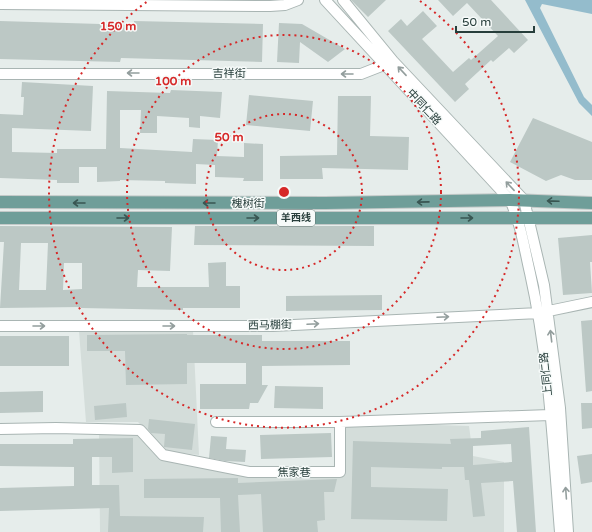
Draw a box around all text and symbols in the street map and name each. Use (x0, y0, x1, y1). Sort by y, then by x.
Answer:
scale bar (456, 8, 534, 34)
text: 50 m (462, 15, 491, 29)
text: 150 m (100, 19, 136, 33)
one-way arrow (397, 66, 407, 76)
street label: 吉祥街 (213, 67, 246, 80)
one-way arrow (127, 69, 140, 77)
one-way arrow (341, 70, 354, 78)
text: 100 m (155, 74, 191, 88)
street label: 中同仁路 (404, 86, 444, 128)
text: 50 m (214, 130, 244, 144)
one-way arrow (506, 181, 515, 191)
centre of rings (277, 185, 291, 199)
street label: 槐树街 (232, 197, 265, 210)
one-way arrow (417, 198, 430, 205)
one-way arrow (547, 198, 560, 205)
one-way arrow (73, 199, 86, 207)
one-way arrow (203, 199, 216, 207)
road number: 羊西线 (277, 210, 315, 226)
one-way arrow (116, 214, 129, 222)
one-way arrow (246, 214, 259, 222)
one-way arrow (460, 214, 473, 222)
one-way arrow (436, 314, 449, 321)
street label: 西马棚街 (248, 318, 292, 332)
one-way arrow (306, 320, 319, 328)
one-way arrow (32, 322, 45, 330)
one-way arrow (162, 322, 175, 330)
one-way arrow (547, 330, 554, 343)
street label: 上同仁路 (537, 351, 555, 397)
street label: 焦家巷 (278, 466, 311, 479)
one-way arrow (562, 487, 569, 500)

